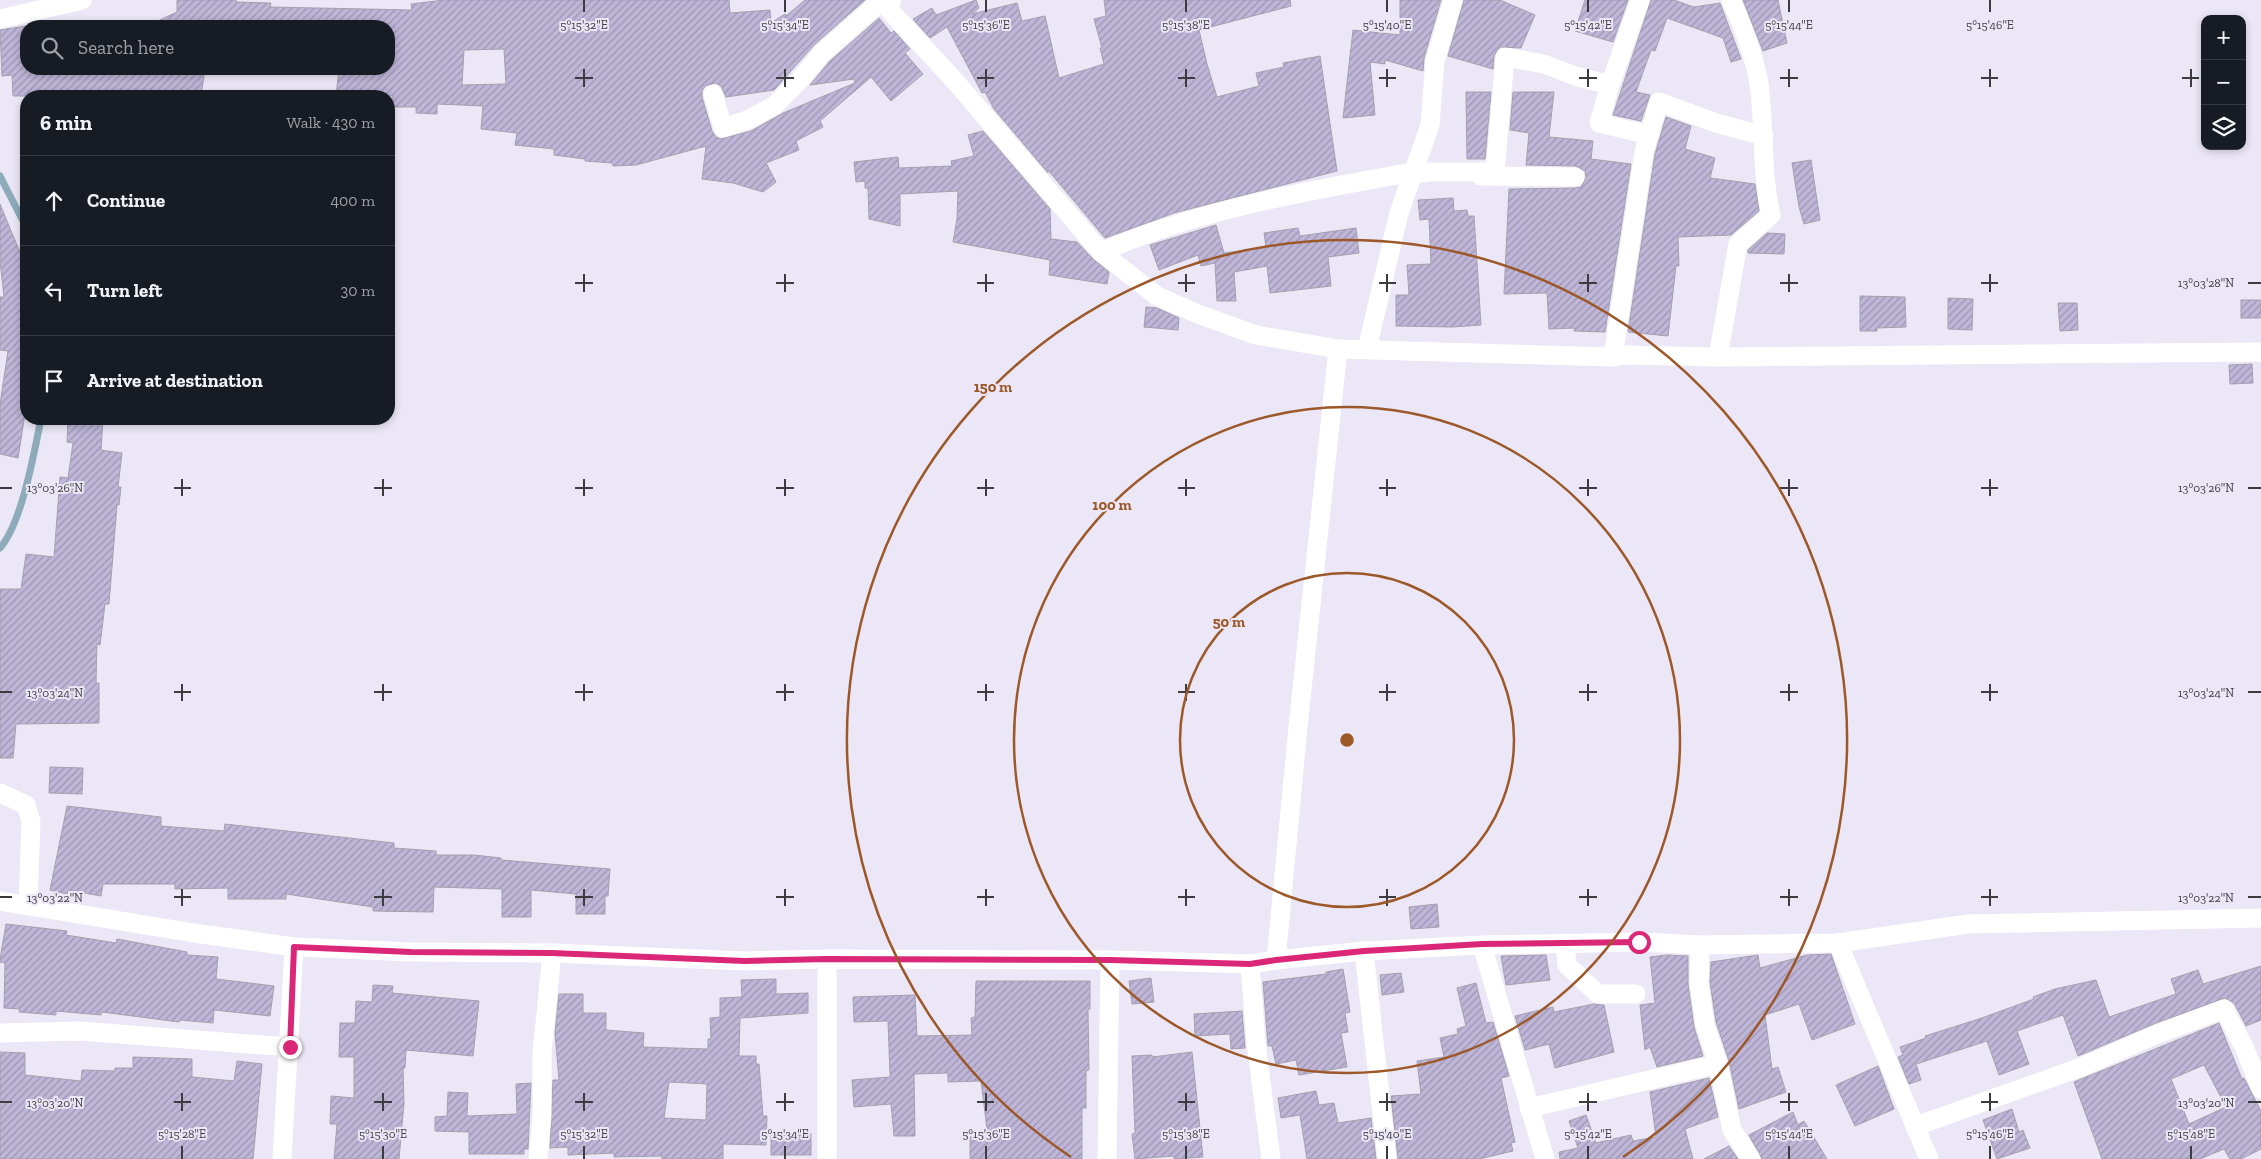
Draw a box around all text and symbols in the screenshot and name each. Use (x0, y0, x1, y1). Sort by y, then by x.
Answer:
map controls (2201, 15, 2246, 150)
button: + (2201, 15, 2246, 60)
text: 5°15'32"E (560, 18, 608, 32)
text: 5°15'34"E (761, 18, 809, 32)
text: 5°15'36"E (962, 18, 1010, 32)
text: 5°15'38"E (1162, 18, 1210, 32)
text: 5°15'40"E (1363, 18, 1411, 32)
text: 5°15'42"E (1564, 18, 1612, 32)
text: 5°15'44"E (1765, 18, 1813, 32)
text: 5°15'46"E (1966, 18, 2014, 32)
search box (20, 20, 395, 75)
icon: search (38, 34, 66, 62)
text: Search here (78, 36, 174, 59)
button: − (2201, 60, 2246, 105)
button: layers (2201, 105, 2246, 150)
text: 6 min (40, 110, 92, 135)
text: Walk · 430 m (287, 113, 375, 132)
icon: ahead (40, 187, 68, 215)
text: Continue (87, 189, 165, 212)
text: 400 m (331, 191, 375, 210)
text: 13°03'28"N (2178, 276, 2234, 290)
icon: left (40, 277, 68, 305)
text: Turn left (87, 279, 162, 302)
text: 30 m (341, 281, 375, 300)
icon: arrive (40, 367, 68, 395)
text: Arrive at destination (87, 369, 263, 392)
text: 150 m (974, 378, 1012, 396)
text: 13°03'26"N (27, 481, 83, 495)
text: 13°03'26"N (2178, 481, 2234, 495)
text: 100 m (1092, 496, 1132, 514)
text: 50 m (1213, 613, 1245, 631)
text: 13°03'24"N (27, 686, 83, 700)
text: 13°03'24"N (2178, 686, 2234, 700)
centre of rings (1338, 731, 1356, 749)
text: 13°03'22"N (27, 891, 83, 905)
text: 13°03'22"N (2178, 891, 2234, 905)
route start (1628, 931, 1651, 954)
route end (279, 1036, 302, 1059)
text: 13°03'20"N (27, 1096, 83, 1110)
text: 13°03'20"N (2178, 1096, 2234, 1110)
text: 5°15'28"E (158, 1127, 206, 1141)
text: 5°15'30"E (359, 1127, 407, 1141)
text: 5°15'32"E (560, 1127, 608, 1141)
text: 5°15'34"E (761, 1127, 809, 1141)
text: 5°15'36"E (962, 1127, 1010, 1141)
text: 5°15'38"E (1162, 1127, 1210, 1141)
text: 5°15'40"E (1363, 1127, 1411, 1141)
text: 5°15'42"E (1564, 1127, 1612, 1141)
text: 5°15'44"E (1765, 1127, 1813, 1141)
text: 5°15'46"E (1966, 1127, 2014, 1141)
text: 5°15'48"E (2167, 1127, 2215, 1141)

